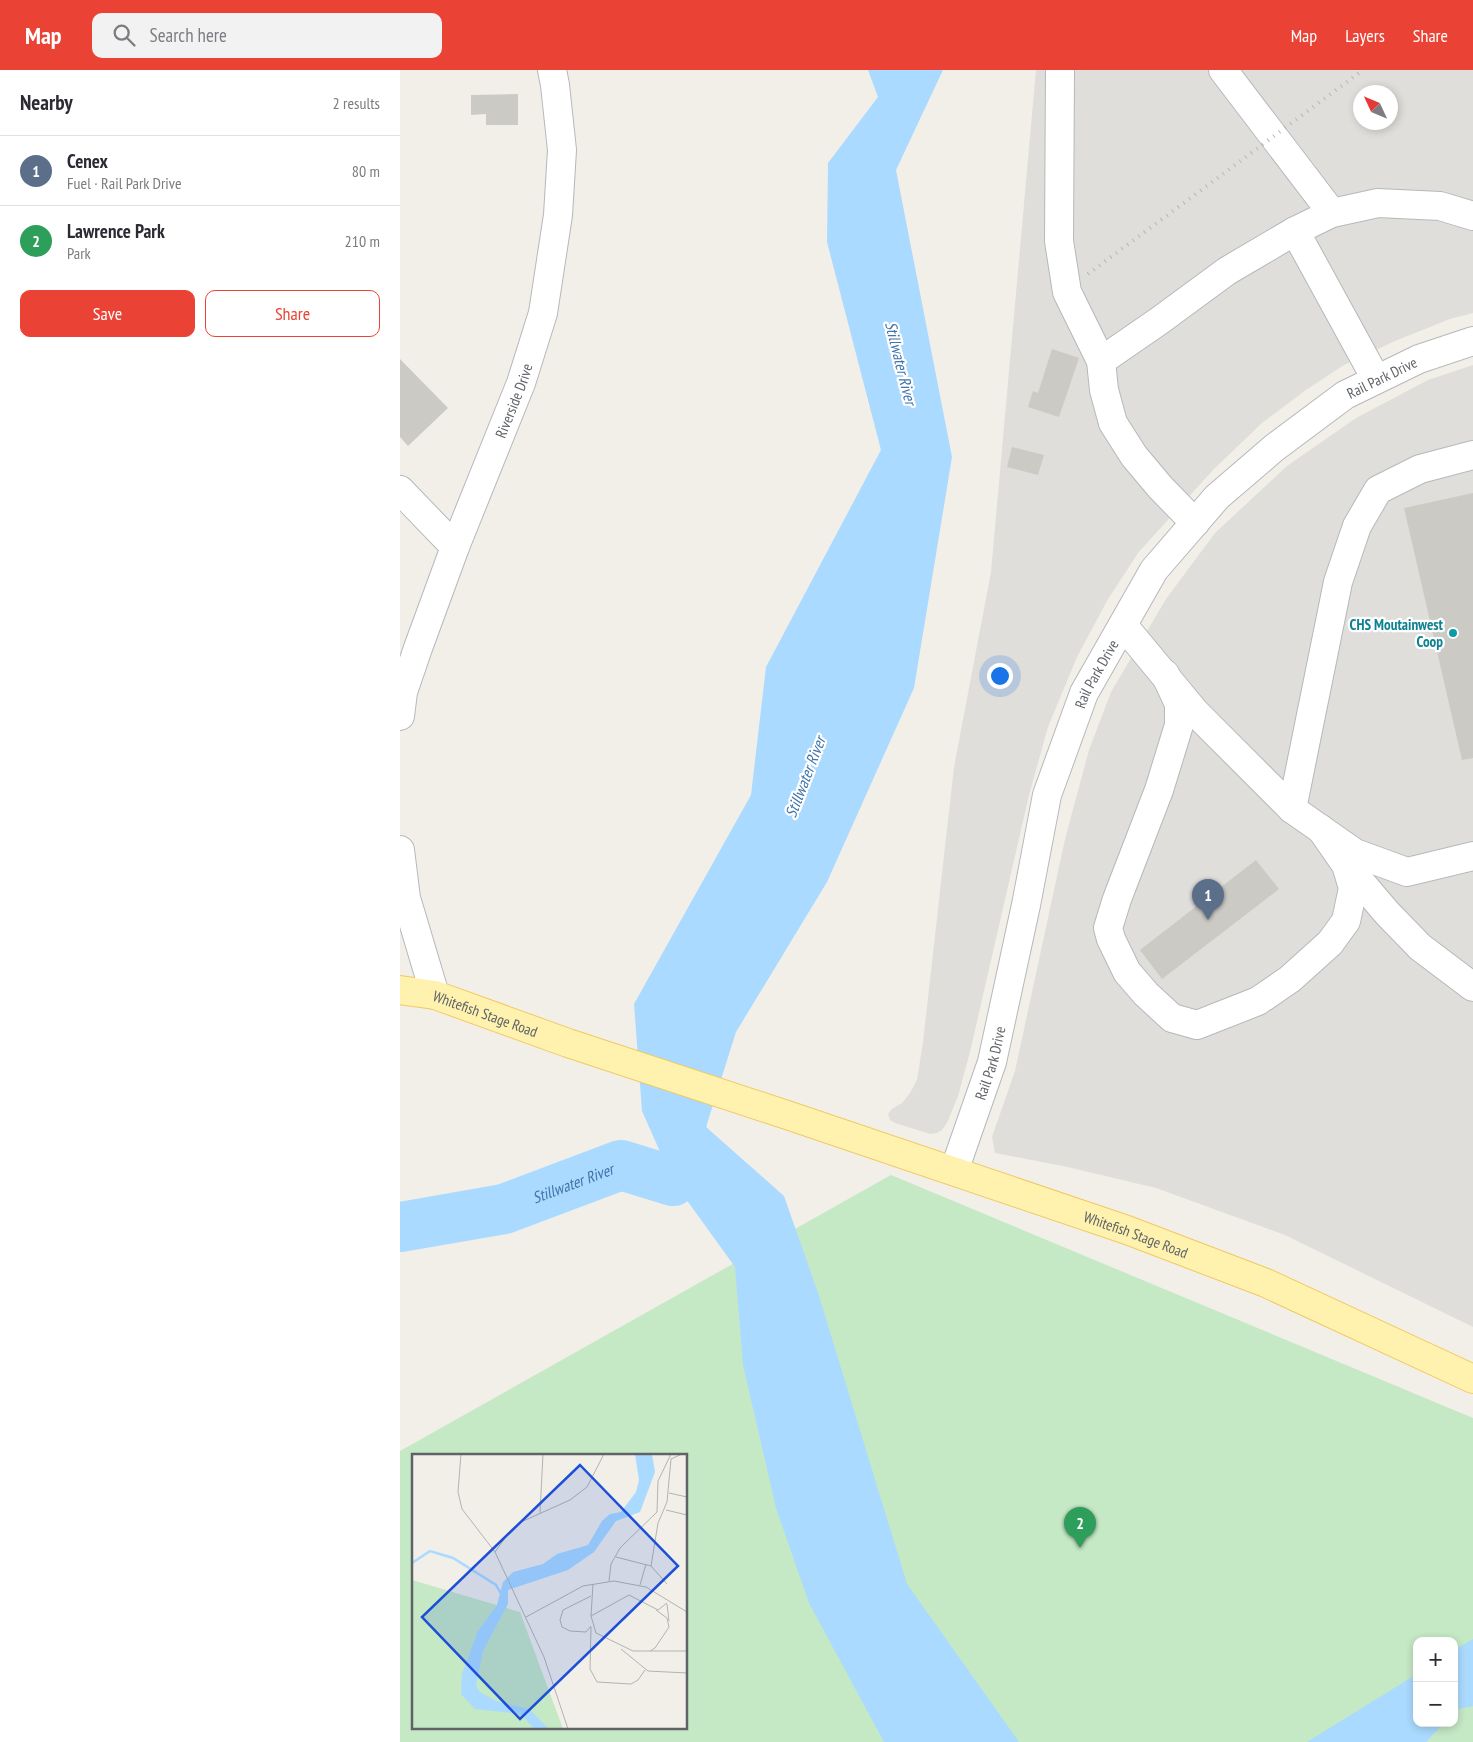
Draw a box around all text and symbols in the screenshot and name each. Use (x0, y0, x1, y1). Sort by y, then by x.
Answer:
search box (92, 13, 442, 58)
text: Map (25, 20, 62, 51)
icon: search (110, 21, 138, 49)
text: Search here (150, 23, 227, 47)
text: Map (1291, 24, 1317, 47)
text: Layers (1345, 24, 1385, 47)
text: Share (1413, 24, 1448, 47)
north arrow (1353, 85, 1398, 130)
text: Nearby (20, 89, 73, 116)
text: 2 results (333, 93, 380, 113)
text: Cenex (67, 149, 108, 173)
text: 1 (32, 161, 40, 181)
text: 80 m (352, 161, 380, 181)
text: Fuel · Rail Park Drive (67, 173, 182, 193)
text: Lawrence Park (67, 219, 165, 243)
text: 2 (32, 231, 40, 251)
text: 210 m (345, 231, 380, 251)
text: Park (67, 243, 91, 263)
button: Save (20, 290, 195, 337)
button: Share (205, 290, 380, 337)
water label: Stillwater River (881, 319, 922, 409)
street label: Rail Park Drive (1343, 352, 1420, 402)
street label: Riverside Drive (490, 361, 536, 440)
place label: CHS Moutainwest Coop (1350, 615, 1444, 651)
marker: CHS Moutainwest Coop (1447, 627, 1459, 639)
street label: Rail Park Drive (1070, 636, 1122, 711)
your location (987, 663, 1013, 689)
water label: Stillwater River (780, 731, 831, 820)
pin: 1 (1192, 879, 1224, 920)
street label: Whitefish Stage Road (431, 986, 540, 1041)
street label: Rail Park Drive (970, 1024, 1009, 1102)
water label: Stillwater River (529, 1158, 619, 1207)
street label: Whitefish Stage Road (1081, 1207, 1191, 1262)
inset map (412, 1454, 688, 1730)
pin: 2 (1064, 1507, 1096, 1548)
map controls (1413, 1637, 1458, 1727)
button: + (1413, 1637, 1458, 1682)
button: − (1413, 1682, 1458, 1727)

